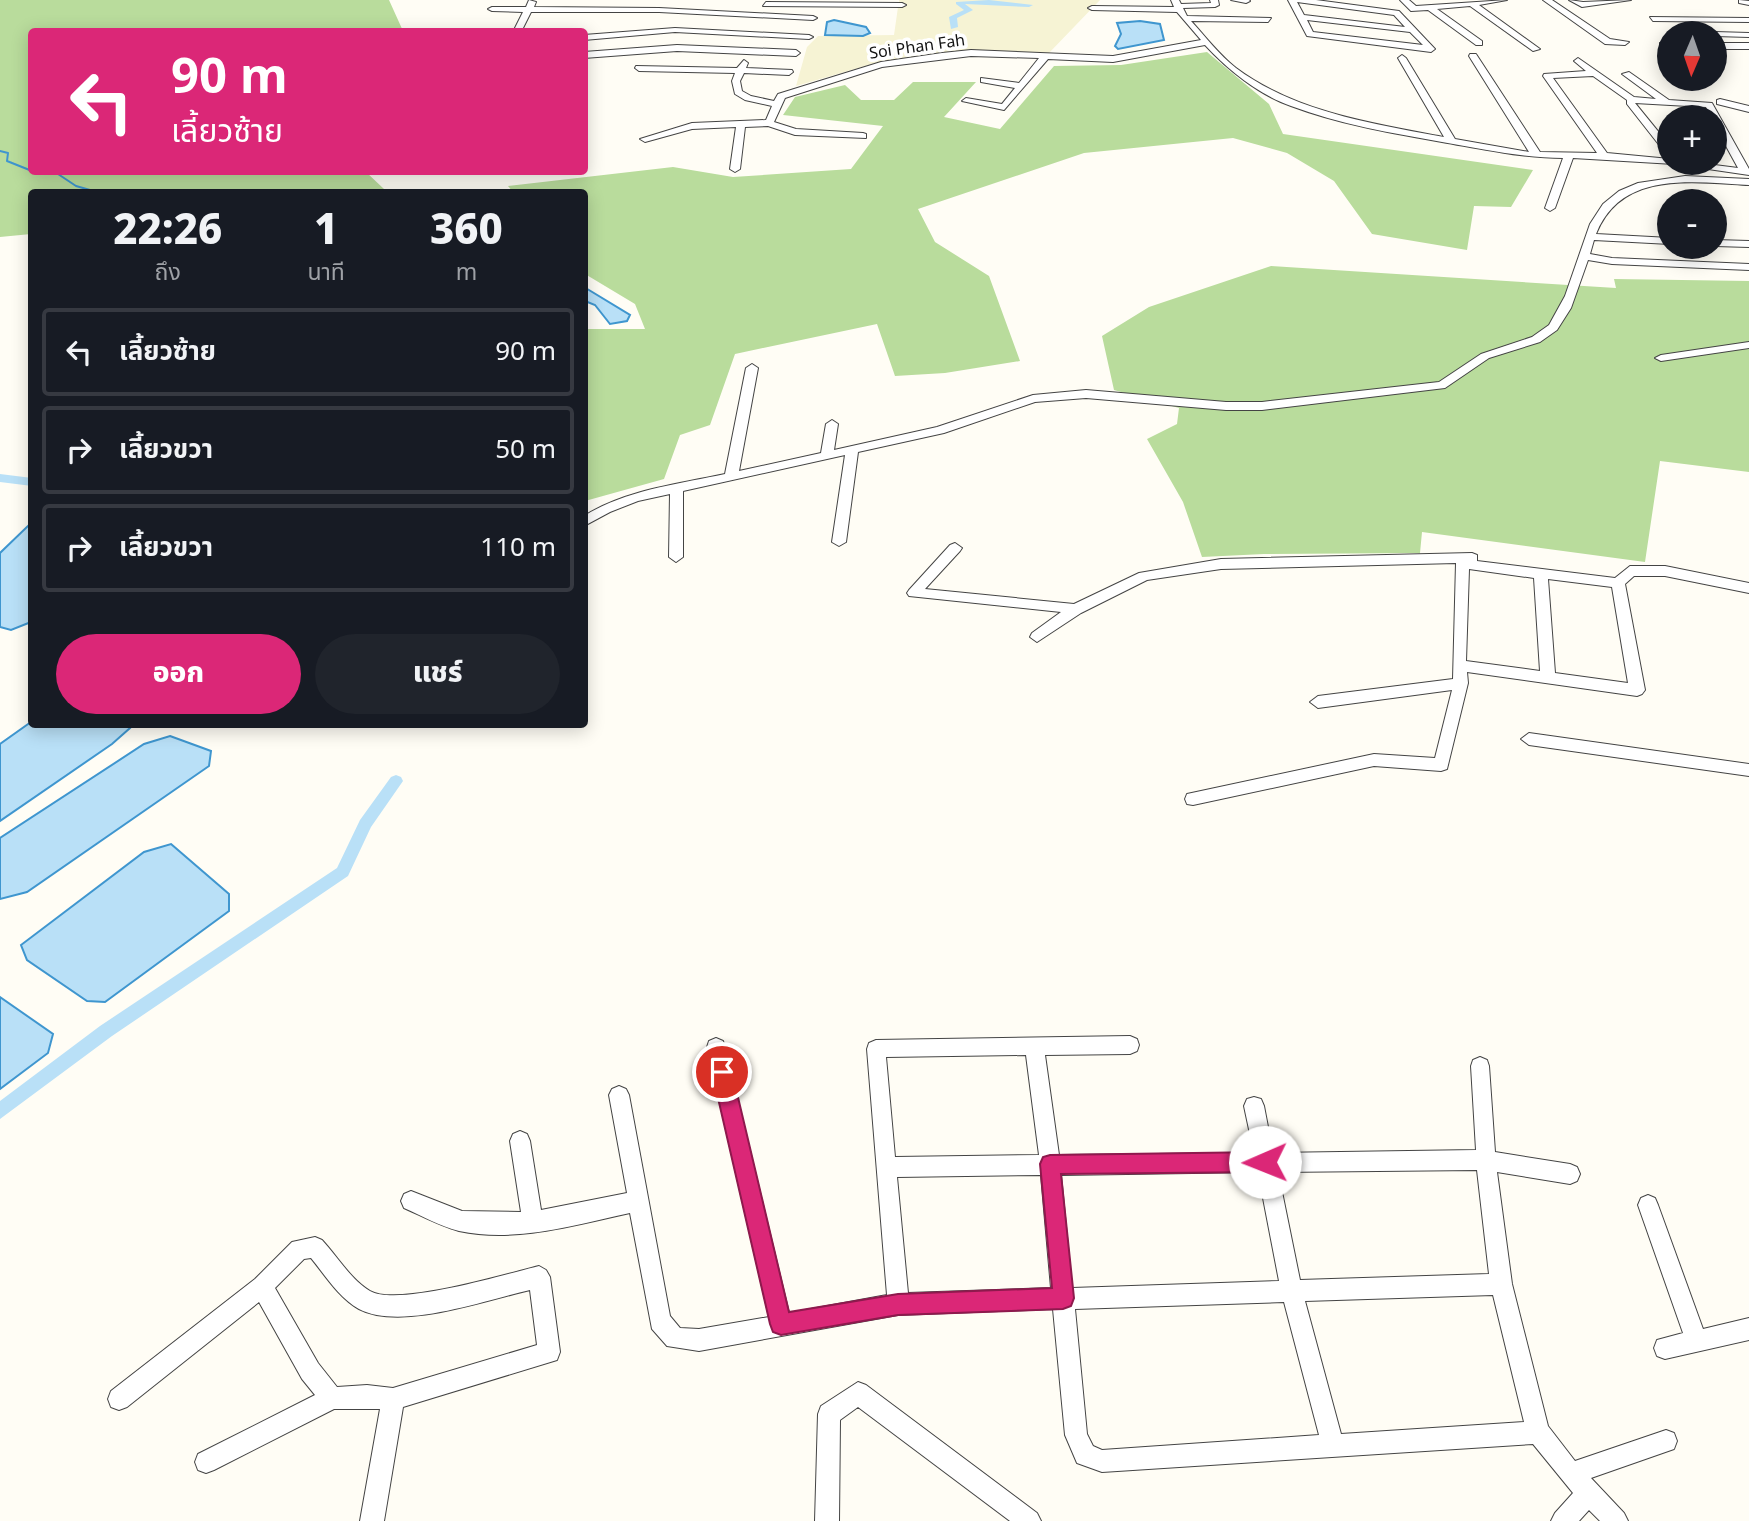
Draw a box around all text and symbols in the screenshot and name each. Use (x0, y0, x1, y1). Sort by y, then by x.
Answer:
north arrow (1657, 21, 1727, 91)
map controls (1657, 21, 1727, 259)
street label: Soi Phan Fah (868, 28, 967, 66)
text: 90 m (171, 41, 288, 115)
icon: left (56, 56, 147, 147)
button: + (1657, 105, 1727, 175)
text: เลี้ยวซ้าย (171, 108, 283, 156)
button: − (1657, 189, 1727, 259)
text: 22:26 (113, 199, 222, 263)
text: 1 (314, 199, 338, 263)
text: 360 (430, 199, 503, 263)
text: ถึง (155, 256, 181, 290)
text: นาที (307, 256, 345, 290)
text: m (456, 256, 477, 290)
text: เลี้ยวซ้าย (119, 332, 216, 372)
text: 90 m (495, 332, 556, 372)
icon: left (60, 333, 98, 371)
text: เลี้ยวขวา (119, 430, 213, 470)
text: 50 m (495, 430, 556, 470)
icon: right (60, 431, 98, 469)
text: เลี้ยวขวา (119, 528, 213, 568)
text: 110 m (480, 528, 556, 568)
icon: right (60, 529, 98, 567)
button: ออก (56, 634, 301, 714)
button: แชร์ (315, 634, 560, 714)
pin (692, 1042, 752, 1102)
icon: arrive (703, 1053, 741, 1091)
position arrow (1228, 1125, 1302, 1199)

